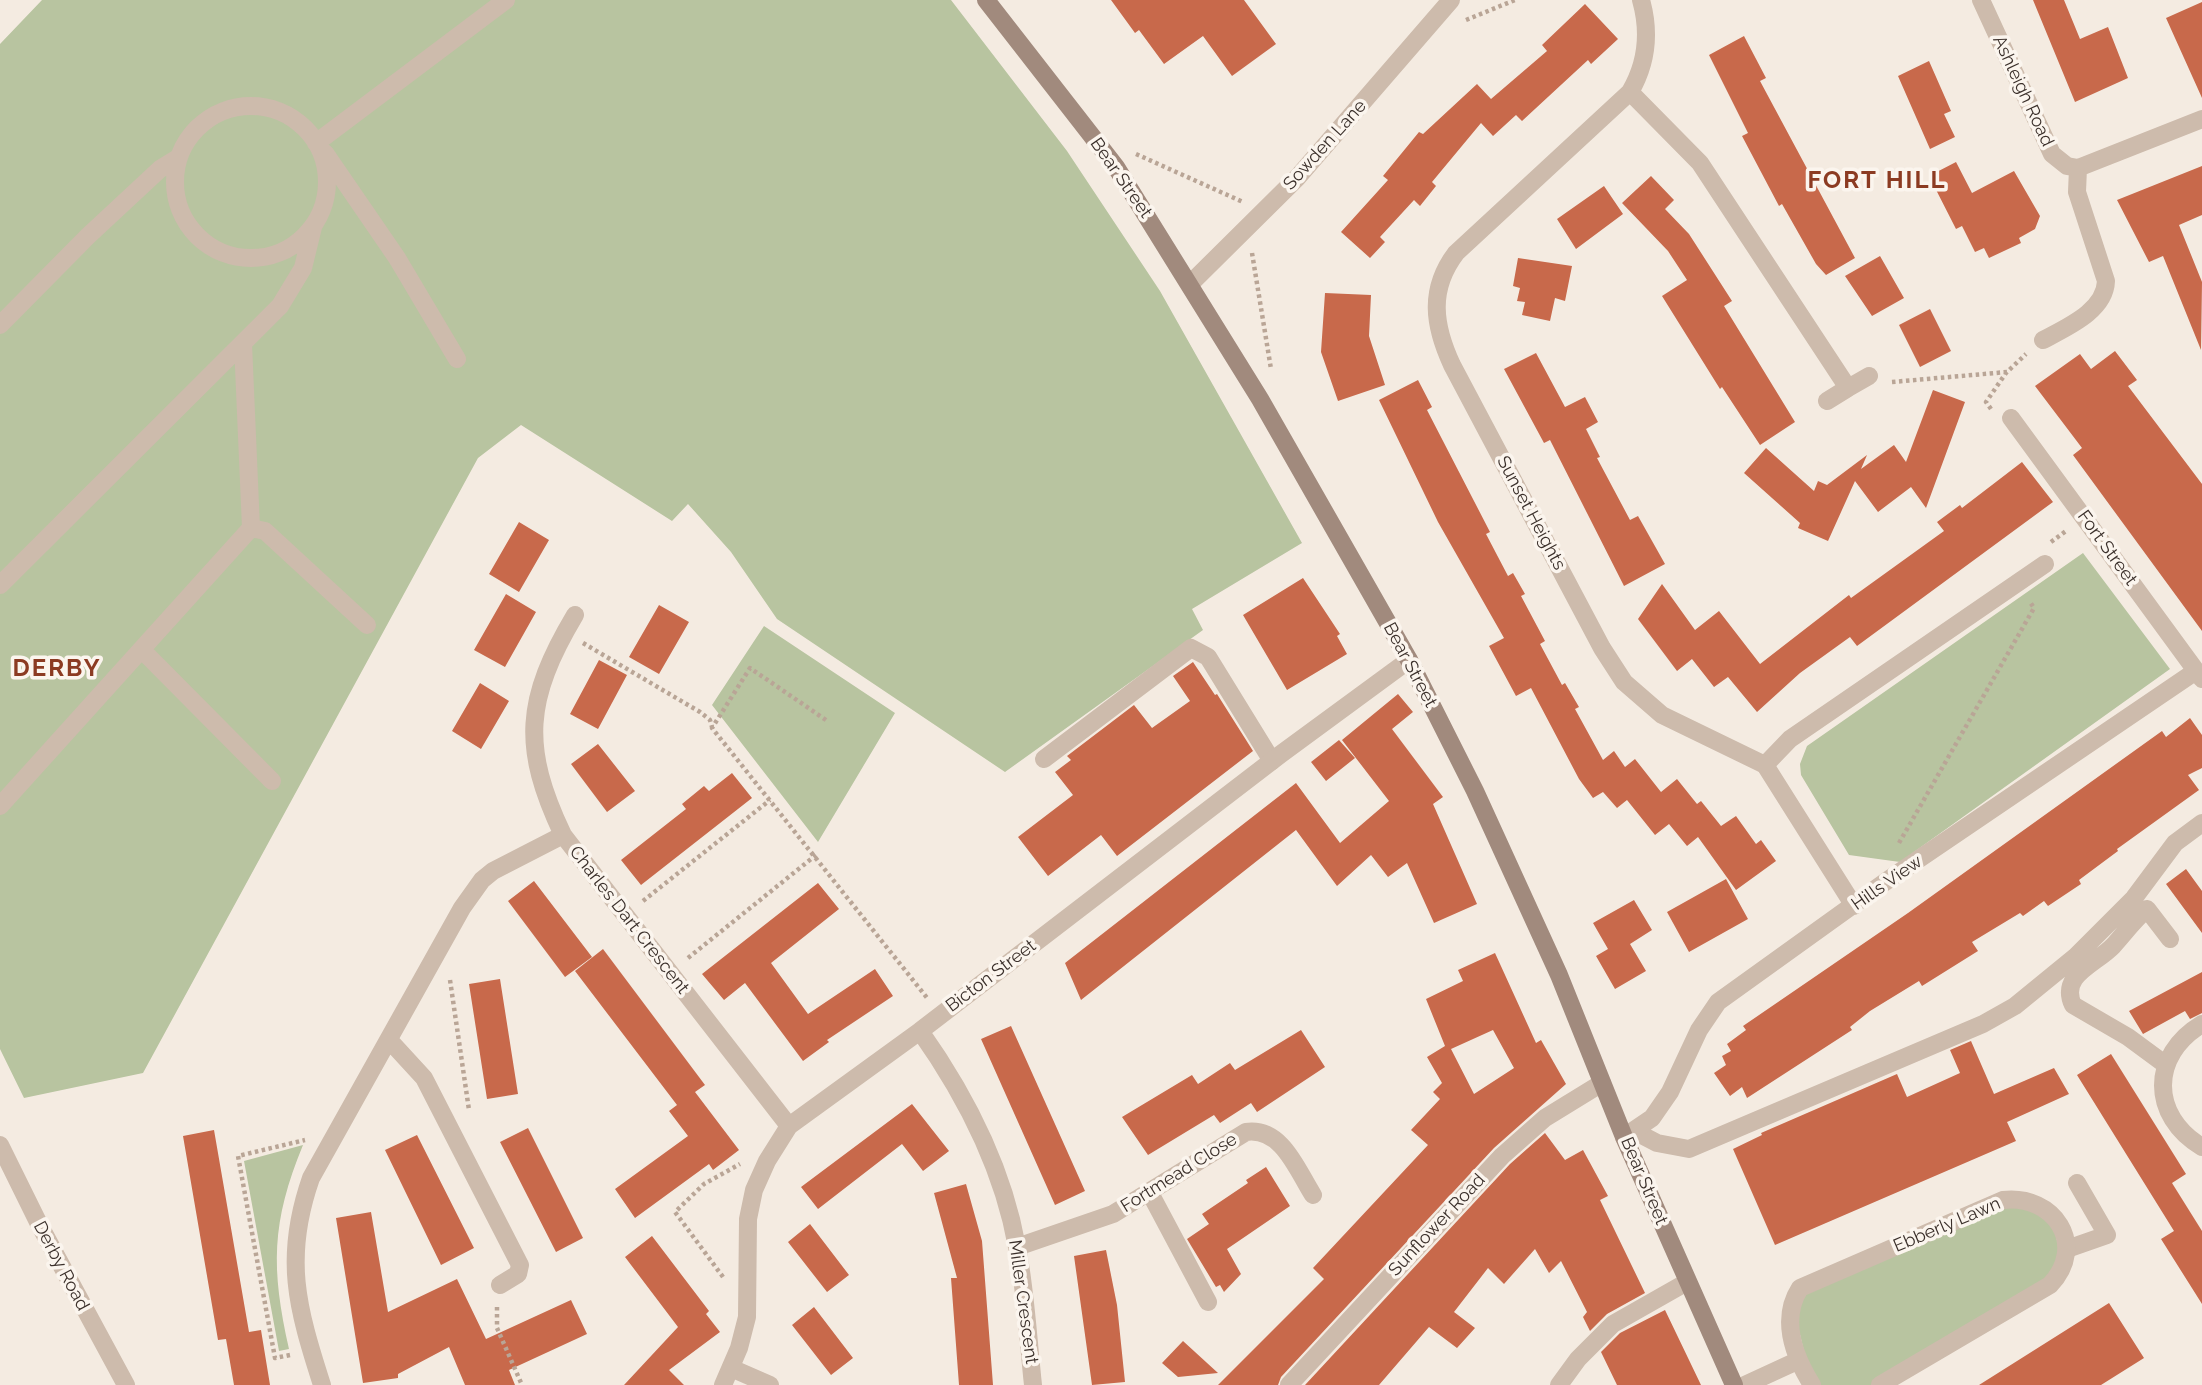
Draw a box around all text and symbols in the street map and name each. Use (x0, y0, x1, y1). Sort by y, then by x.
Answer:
street label: Ashleigh Road (1988, 32, 2058, 150)
street label: Sowden Lane (1279, 95, 1371, 195)
street label: Bear Street (1085, 134, 1157, 222)
district label: FORT HILL (1809, 167, 1945, 195)
street label: Sunset Heights (1492, 452, 1570, 574)
street label: Fort Street (2073, 506, 2141, 590)
street label: Bear Street (1379, 619, 1441, 711)
district label: DERBY (13, 655, 101, 683)
street label: Charles Dart Crescent (565, 842, 693, 998)
street label: Hills View (1847, 851, 1927, 915)
street label: Bicton Street (942, 935, 1040, 1017)
street label: Fortmead Close (1117, 1129, 1241, 1217)
street label: Bear Street (1616, 1134, 1672, 1228)
street label: Sunflower Road (1384, 1169, 1490, 1281)
street label: Ebberly Lawn (1890, 1193, 2004, 1257)
street label: Derby Road (28, 1218, 94, 1314)
street label: Miller Crescent (1004, 1238, 1042, 1366)

